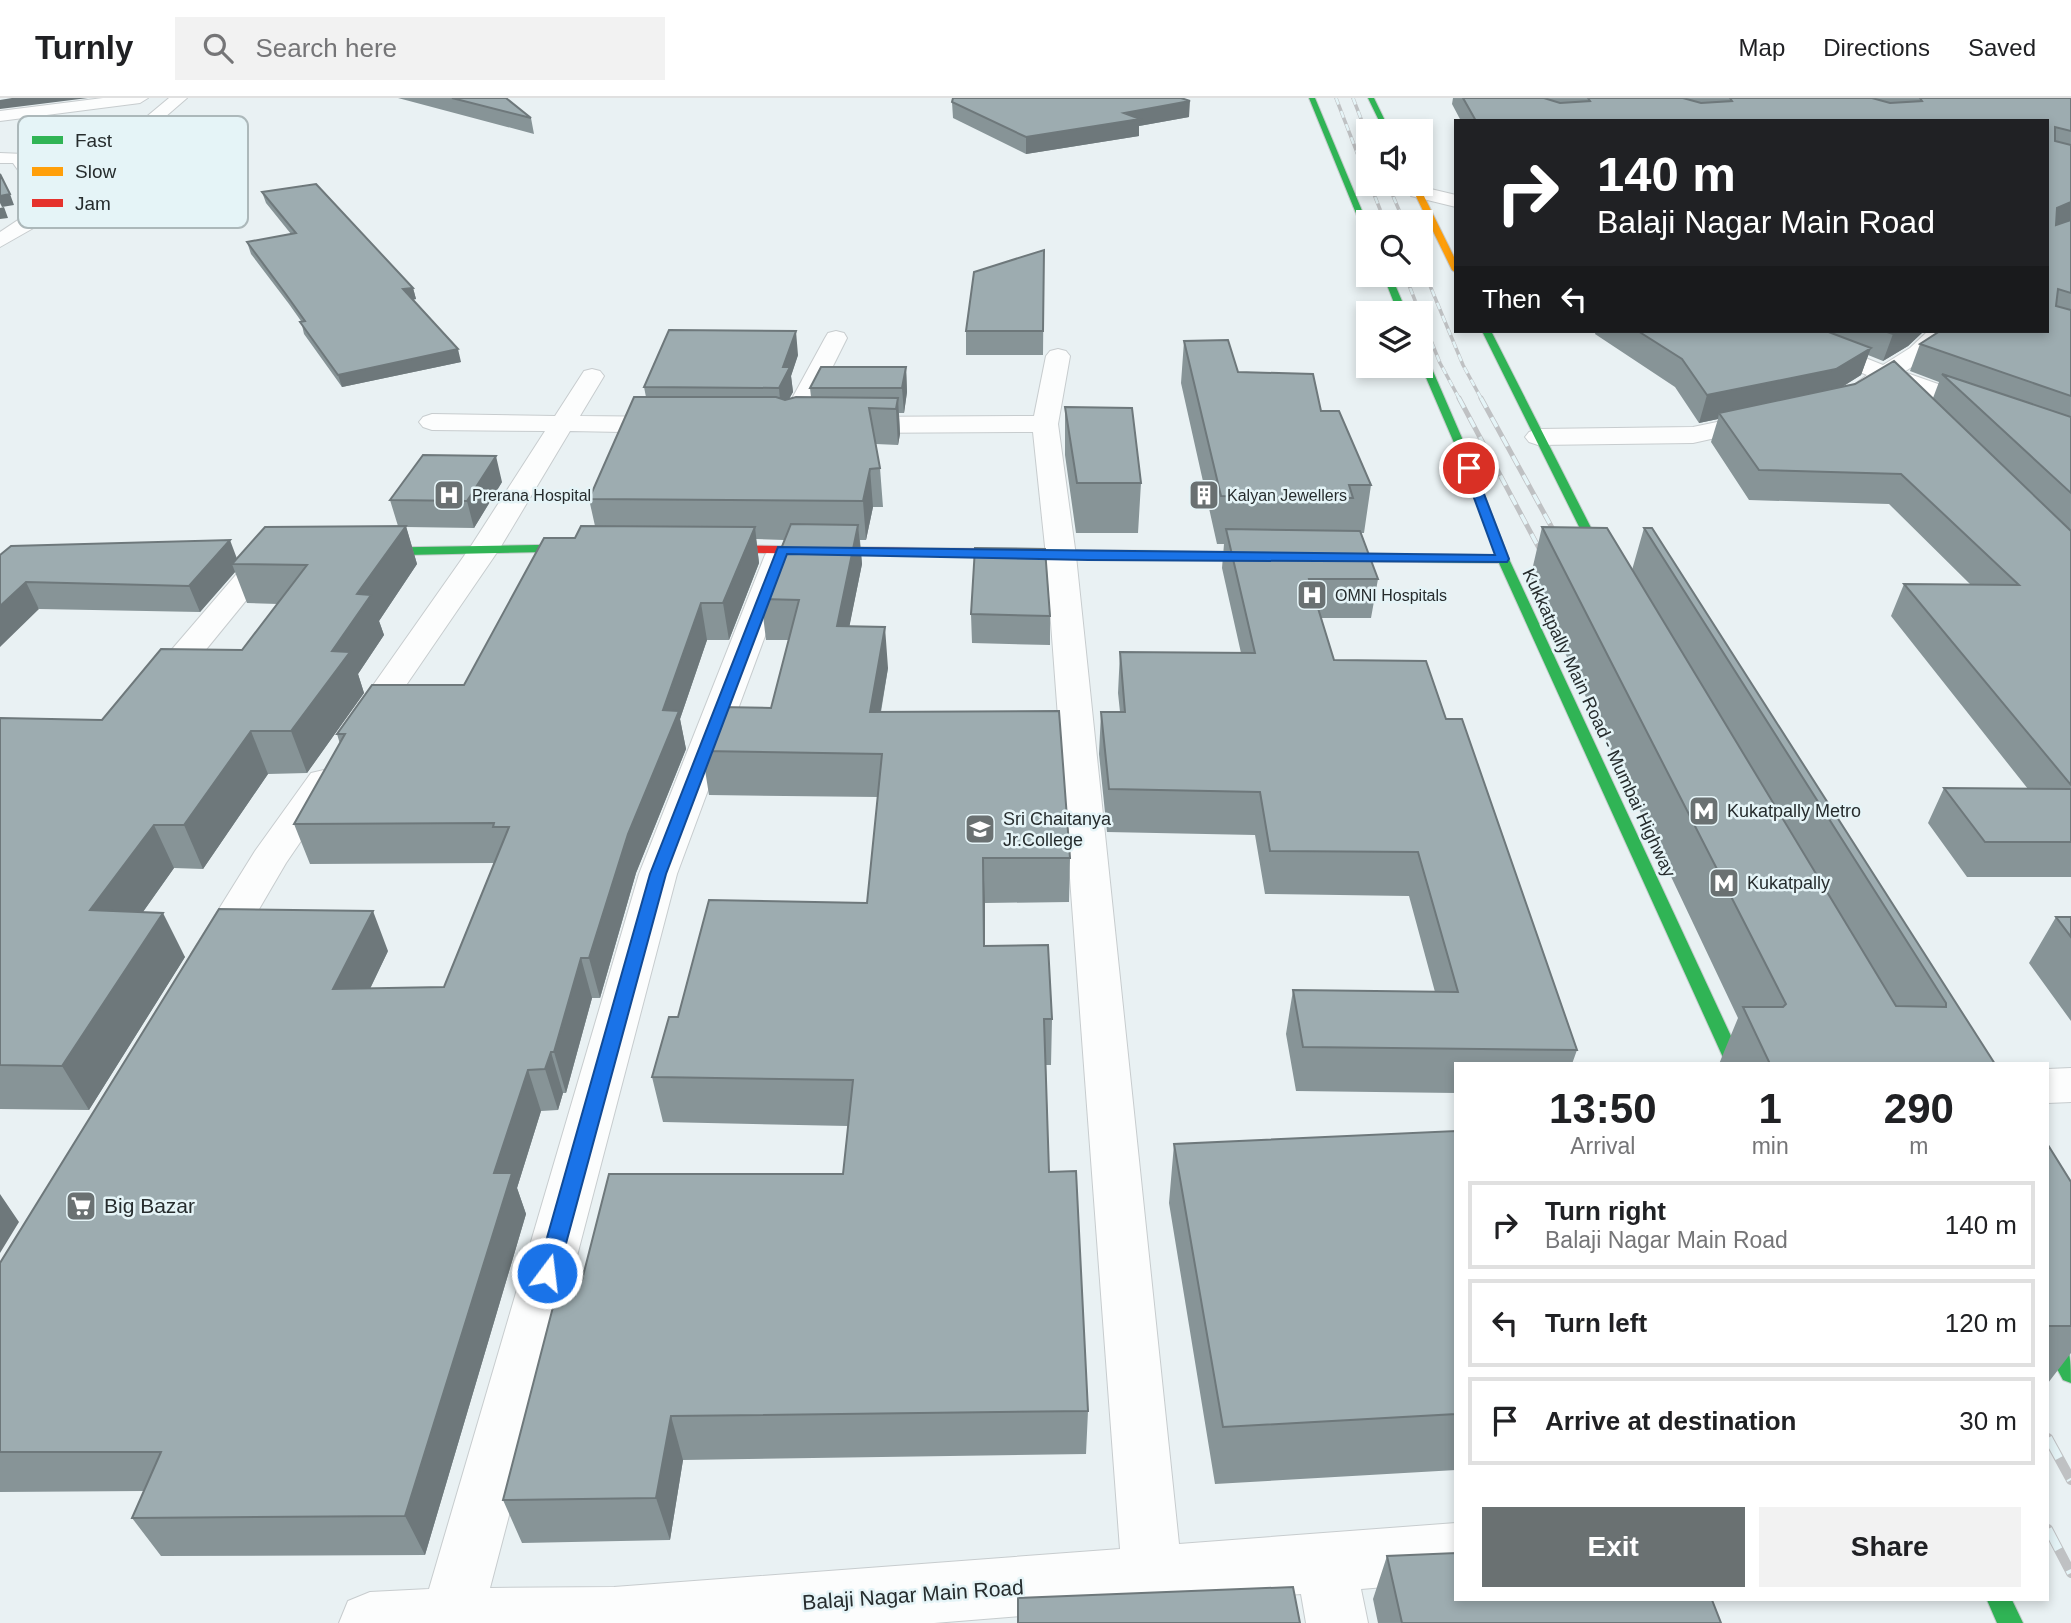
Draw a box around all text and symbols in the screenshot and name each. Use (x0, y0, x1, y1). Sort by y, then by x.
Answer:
search box (175, 17, 665, 80)
text: Turnly (35, 29, 133, 66)
icon: search (199, 29, 237, 67)
text: Search here (255, 33, 397, 63)
text: Map (1739, 34, 1785, 61)
text: Directions (1823, 34, 1930, 61)
text: Saved (1968, 34, 2036, 61)
legend (18, 116, 248, 228)
map controls (1356, 119, 1433, 378)
button: sound (1356, 119, 1433, 196)
text: Fast (75, 130, 113, 151)
icon: right (1482, 147, 1573, 238)
text: 140 m (1597, 147, 1736, 201)
text: Slow (75, 161, 116, 182)
text: Jam (75, 193, 111, 214)
text: Balaji Nagar Main Road (1597, 204, 1935, 240)
button: search (1356, 210, 1433, 287)
icon: left (1555, 280, 1593, 318)
text: Then (1482, 284, 1541, 314)
button: layers (1356, 301, 1433, 378)
pin (1439, 438, 1499, 498)
icon: arrive (1450, 449, 1488, 487)
hospital icon: Prerana Hospital (432, 478, 466, 512)
building icon: Kalyan Jewellers (1187, 478, 1221, 512)
place label: Prerana Hospital (472, 487, 591, 504)
place label: Kalyan Jewellers (1227, 487, 1347, 504)
street label: Kukkatpally Main Road - Mumbai Highway (1518, 566, 1680, 880)
hospital icon: OMNI Hospitals (1295, 578, 1329, 612)
place label: OMNI Hospitals (1335, 587, 1447, 604)
metro station icon: Kukatpally Metro (1687, 794, 1721, 828)
place label: Kukatpally Metro (1727, 801, 1861, 821)
place label: Sri Chaitanya Jr.College (1003, 809, 1112, 850)
school or university icon: Sri Chaitanya Jr.College (963, 812, 997, 846)
metro station icon: Kukatpally (1707, 866, 1741, 900)
place label: Kukatpally (1747, 873, 1830, 893)
text: 13:50 (1549, 1085, 1657, 1132)
text: 1 (1758, 1085, 1782, 1132)
text: 290 (1884, 1085, 1954, 1132)
text: Arrival (1570, 1133, 1635, 1159)
text: min (1752, 1133, 1789, 1159)
text: m (1909, 1133, 1928, 1159)
supermarket icon: Big Bazar (64, 1189, 98, 1223)
place label: Big Bazar (104, 1194, 195, 1217)
text: Turn right (1545, 1196, 1666, 1226)
icon: right (1486, 1206, 1524, 1244)
text: 140 m (1945, 1210, 2017, 1240)
text: Balaji Nagar Main Road (1545, 1227, 1788, 1253)
position arrow (510, 1236, 584, 1310)
icon: left (1486, 1304, 1524, 1342)
text: Turn left (1545, 1308, 1647, 1338)
text: 120 m (1945, 1308, 2017, 1338)
icon: arrive (1486, 1402, 1524, 1440)
text: Arrive at destination (1545, 1406, 1796, 1436)
text: 30 m (1959, 1406, 2017, 1436)
button: Exit (1482, 1507, 1745, 1587)
button: Share (1759, 1507, 2021, 1587)
street label: Balaji Nagar Main Road (802, 1575, 1024, 1614)

